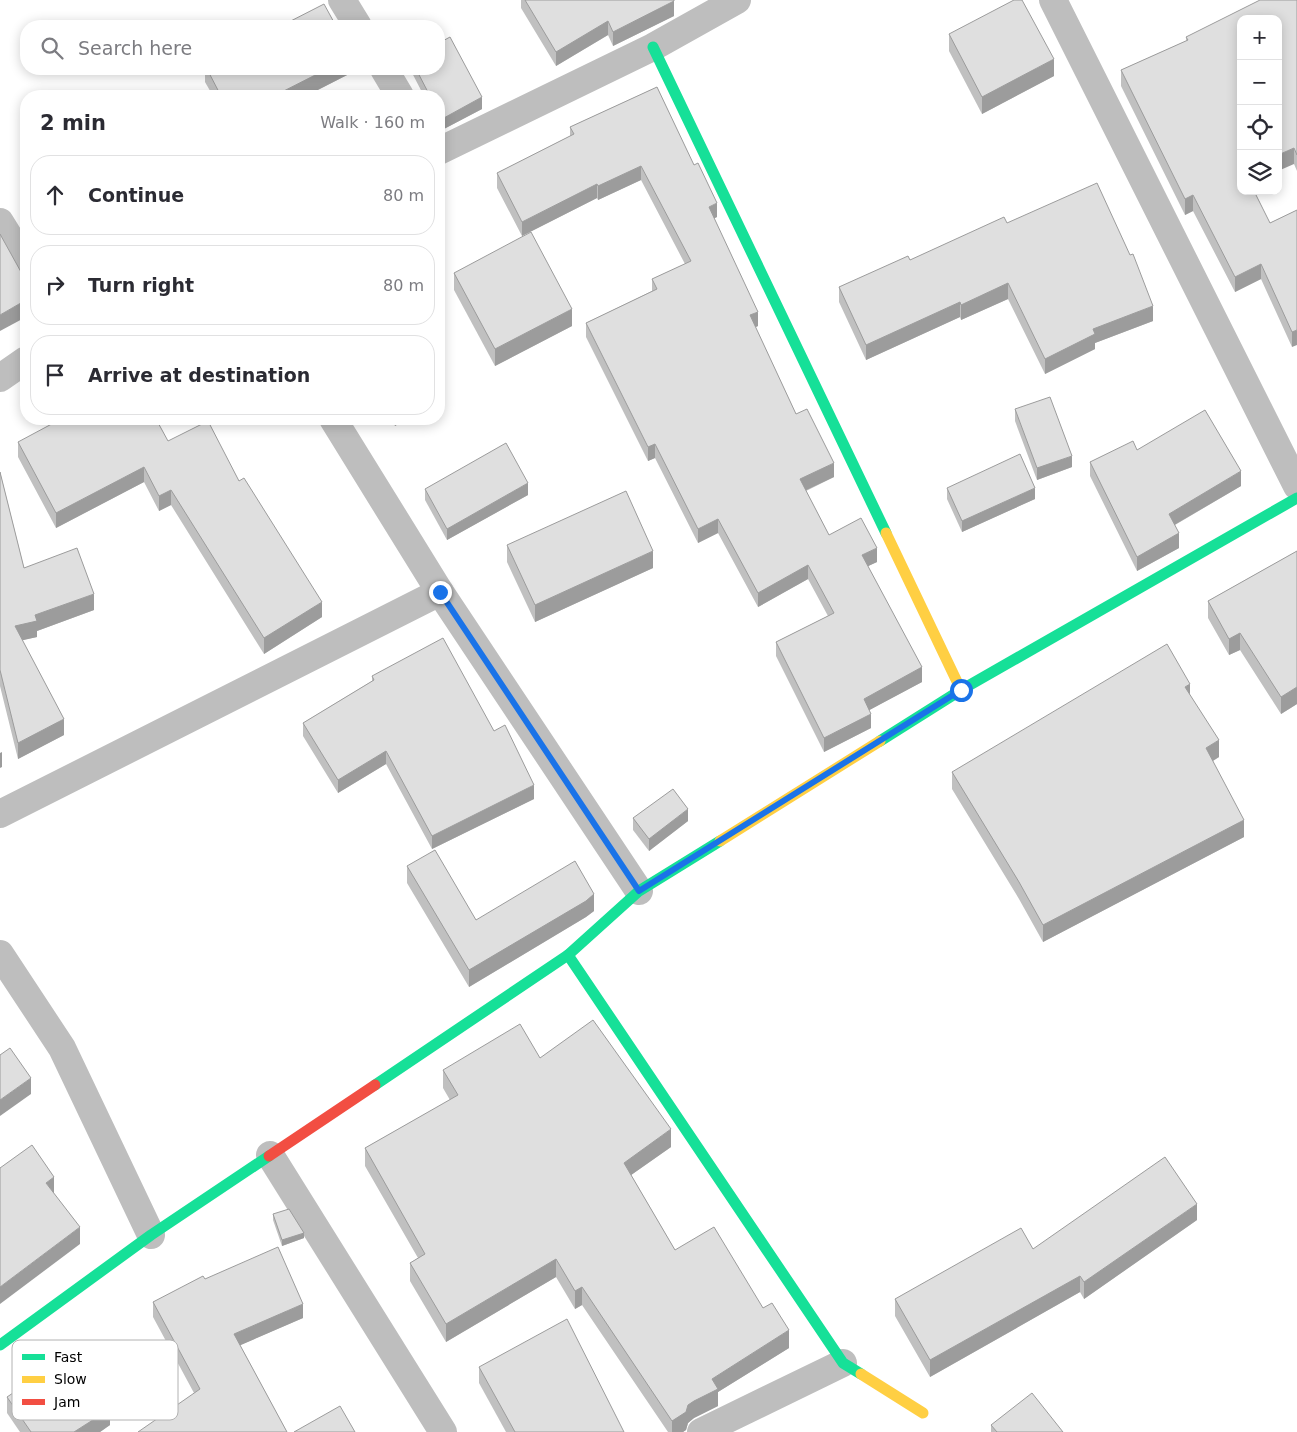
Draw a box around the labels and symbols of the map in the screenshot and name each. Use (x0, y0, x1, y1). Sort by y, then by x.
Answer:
route end (429, 581, 452, 604)
route start (950, 679, 973, 702)
legend (12, 1340, 178, 1420)
text: Fast (54, 1349, 83, 1365)
text: Slow (54, 1371, 87, 1387)
text: Jam (53, 1394, 80, 1410)

